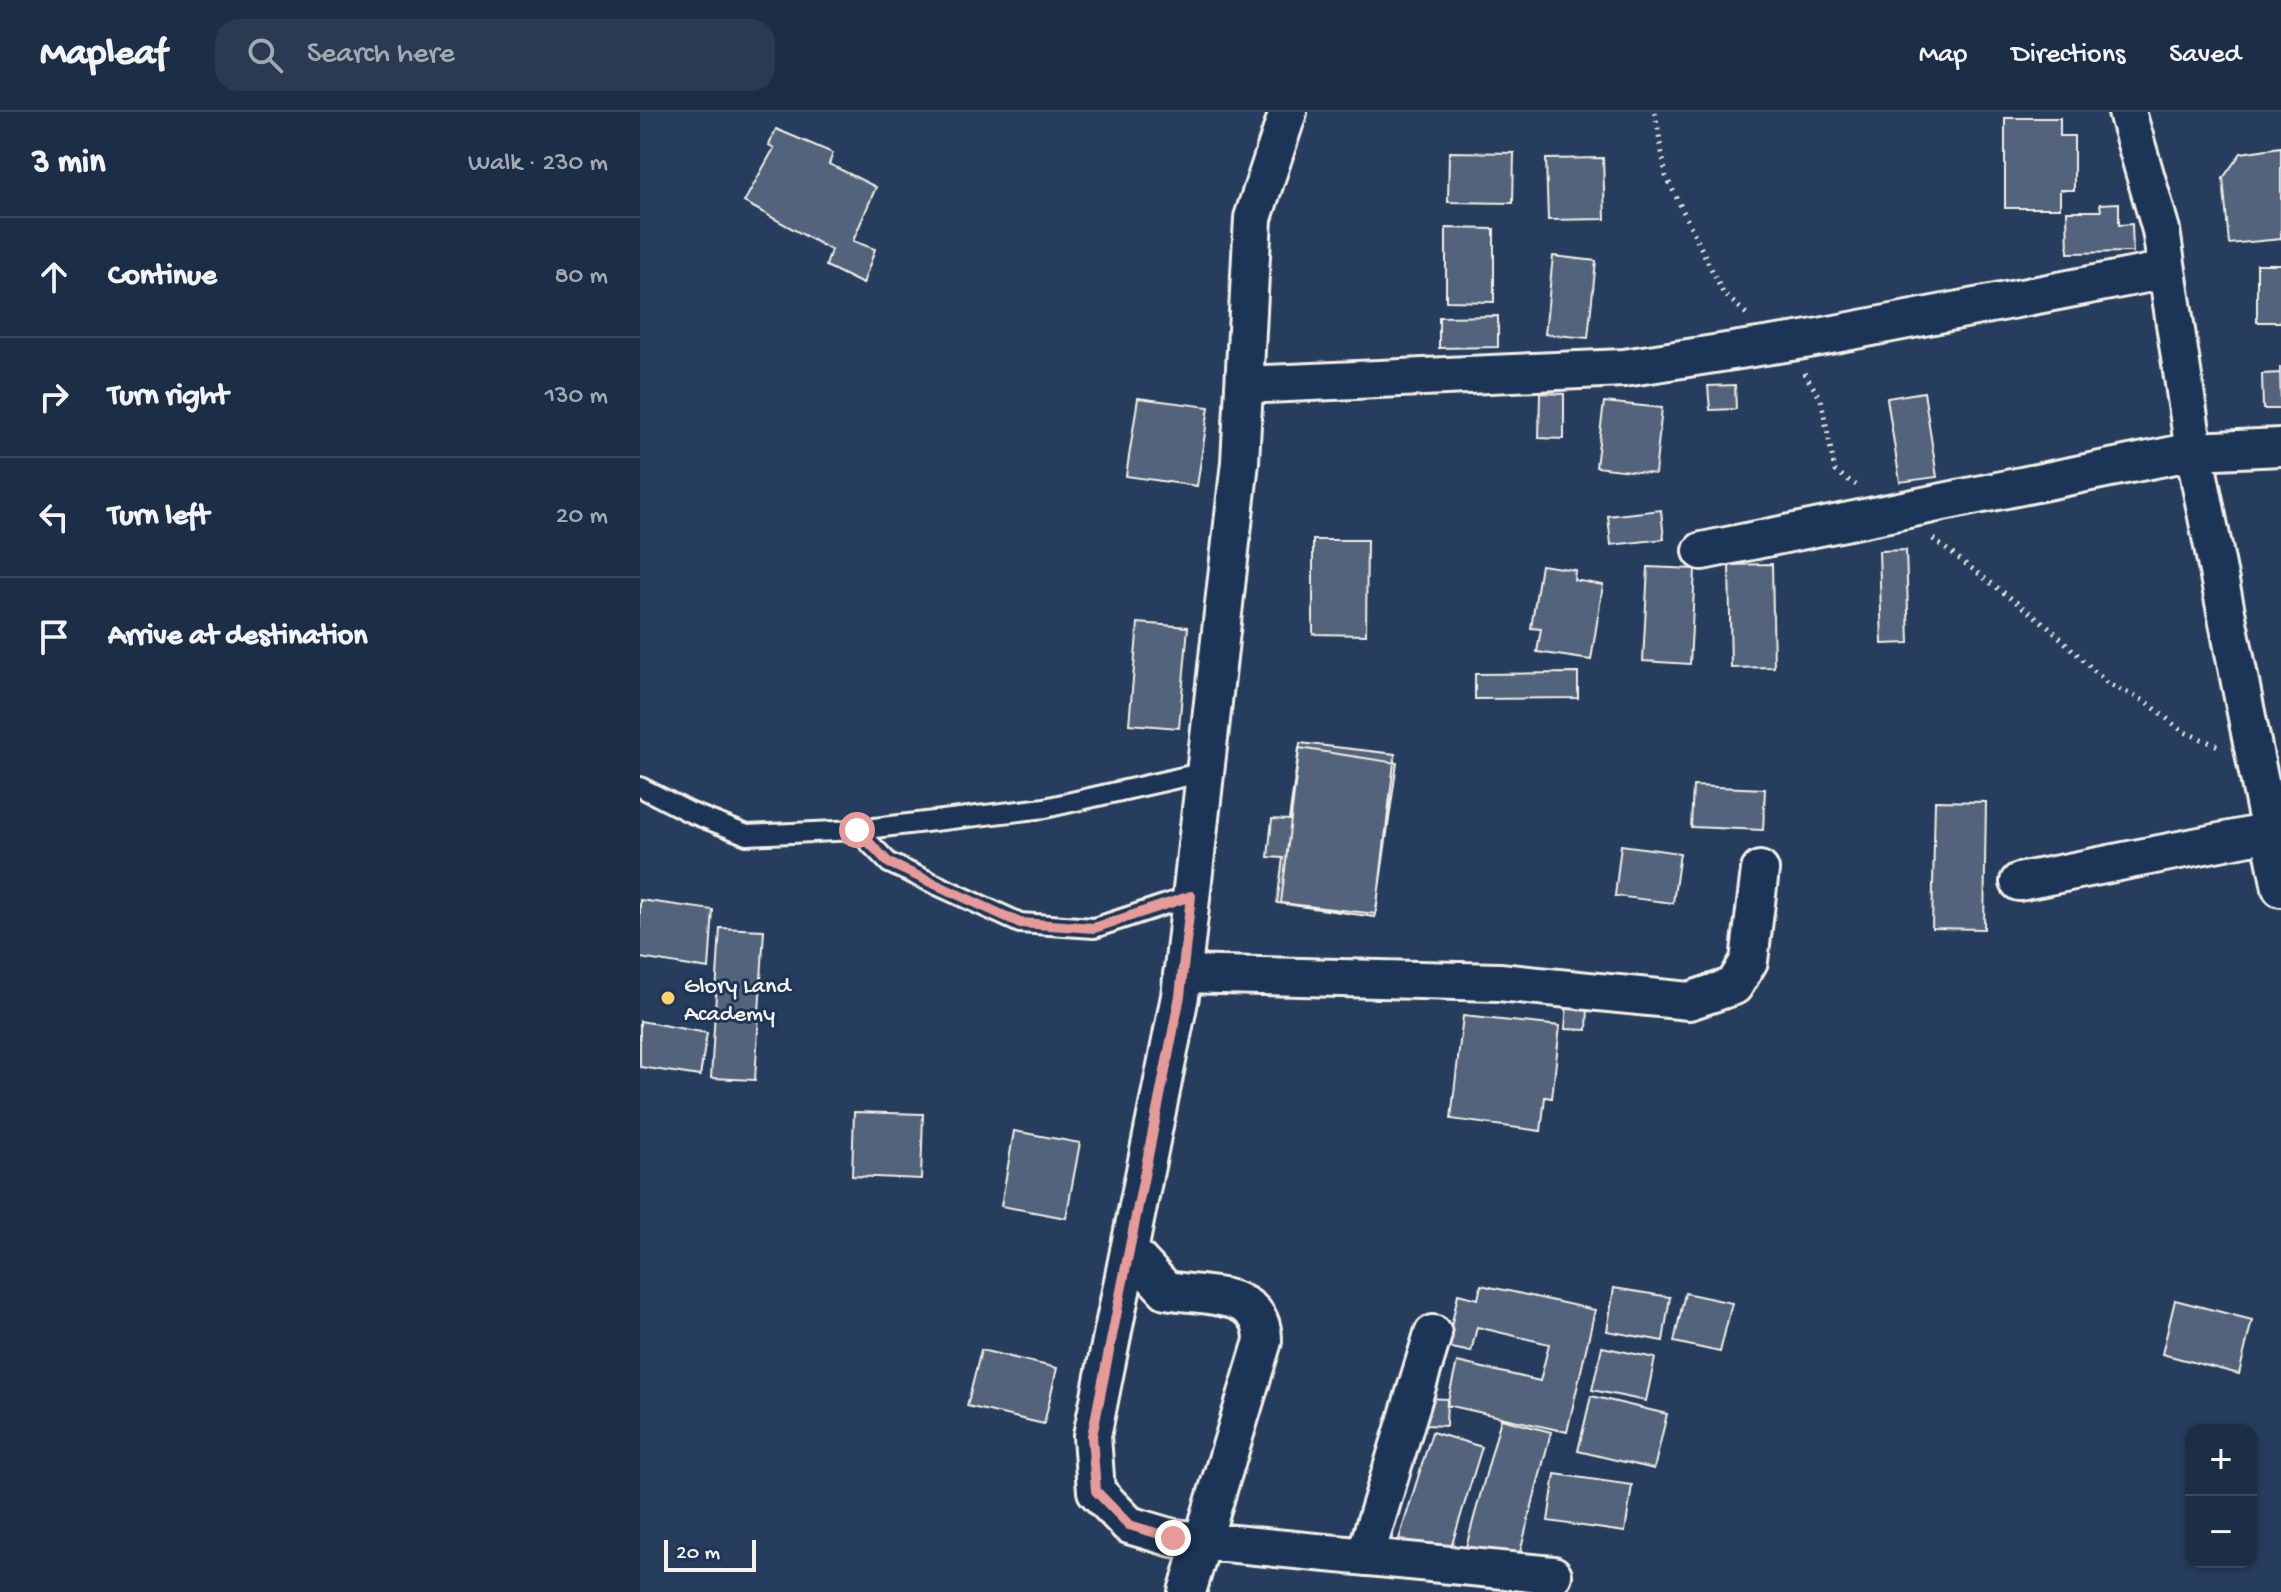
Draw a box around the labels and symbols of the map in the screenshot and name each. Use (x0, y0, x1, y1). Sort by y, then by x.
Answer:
route start (839, 812, 875, 848)
place label: Glory Land Academy (684, 973, 792, 1030)
marker: Glory Land Academy (659, 989, 677, 1007)
route end (1155, 1520, 1191, 1556)
scale bar (664, 1536, 756, 1572)

